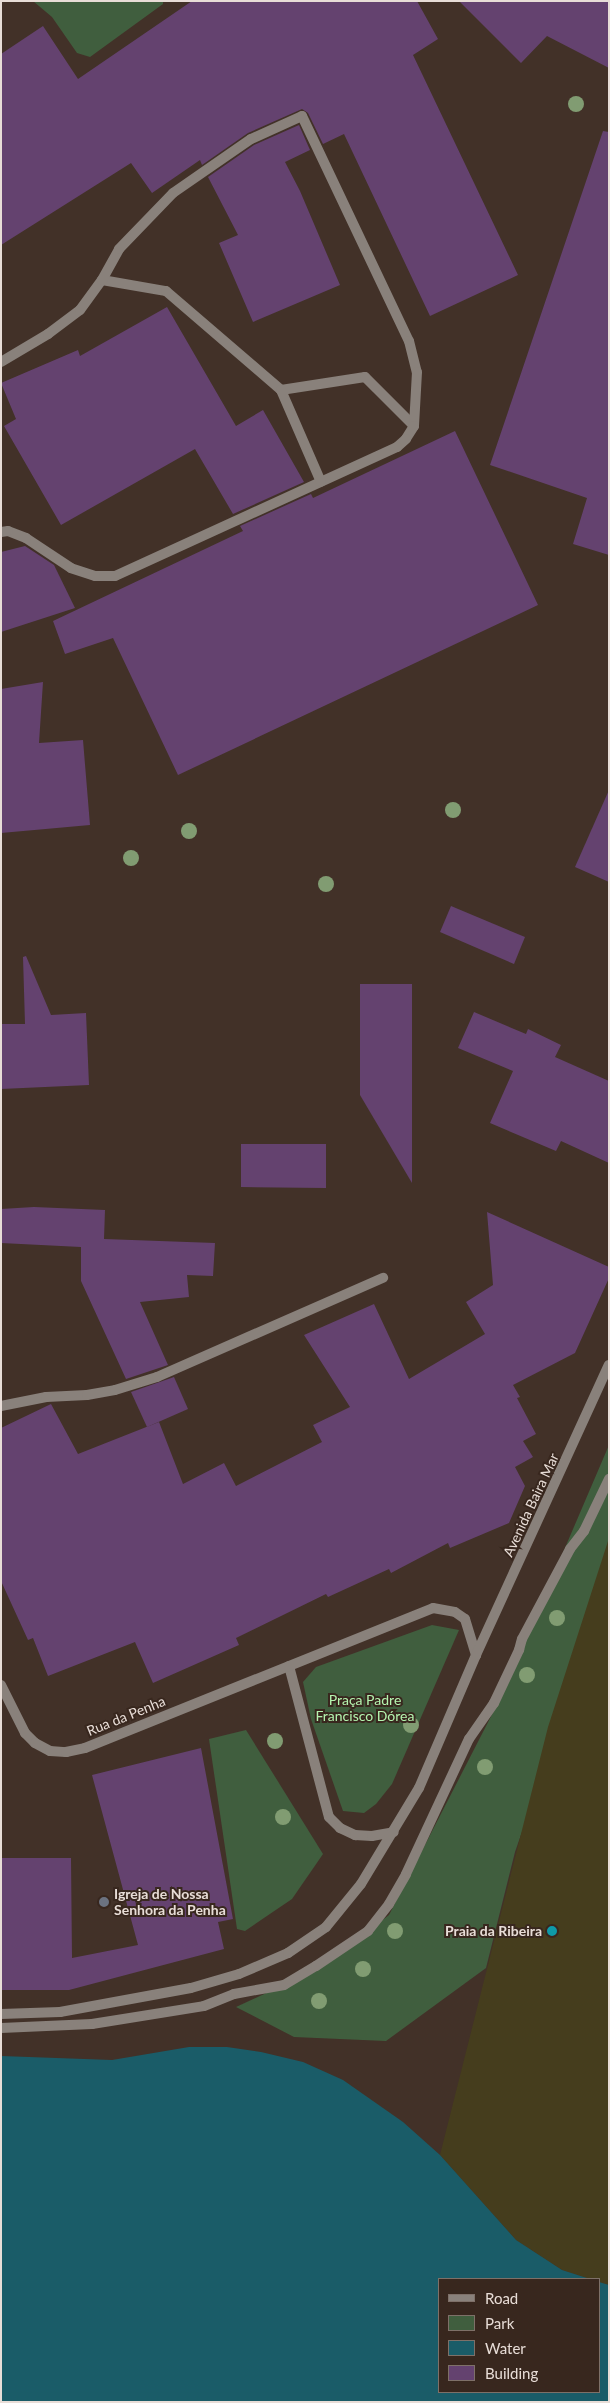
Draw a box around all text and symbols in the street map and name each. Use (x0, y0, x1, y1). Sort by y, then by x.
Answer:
street label: Avenida Baira Mar (500, 1450, 562, 1560)
park label: Praça Padre Francisco Dórea (316, 1692, 414, 1724)
street label: Rua da Penha (84, 1693, 168, 1739)
place label: Igreja de Nossa Senhora da Penha (114, 1886, 226, 1918)
marker: Igreja de Nossa Senhora da Penha (98, 1896, 110, 1908)
place label: Praia da Ribeira (445, 1923, 542, 1939)
marker: Praia da Ribeira (546, 1925, 558, 1937)
legend (438, 2278, 600, 2393)
text: Road (485, 2289, 518, 2307)
text: Park (485, 2314, 514, 2332)
text: Water (485, 2339, 526, 2357)
text: Building (485, 2364, 538, 2382)

